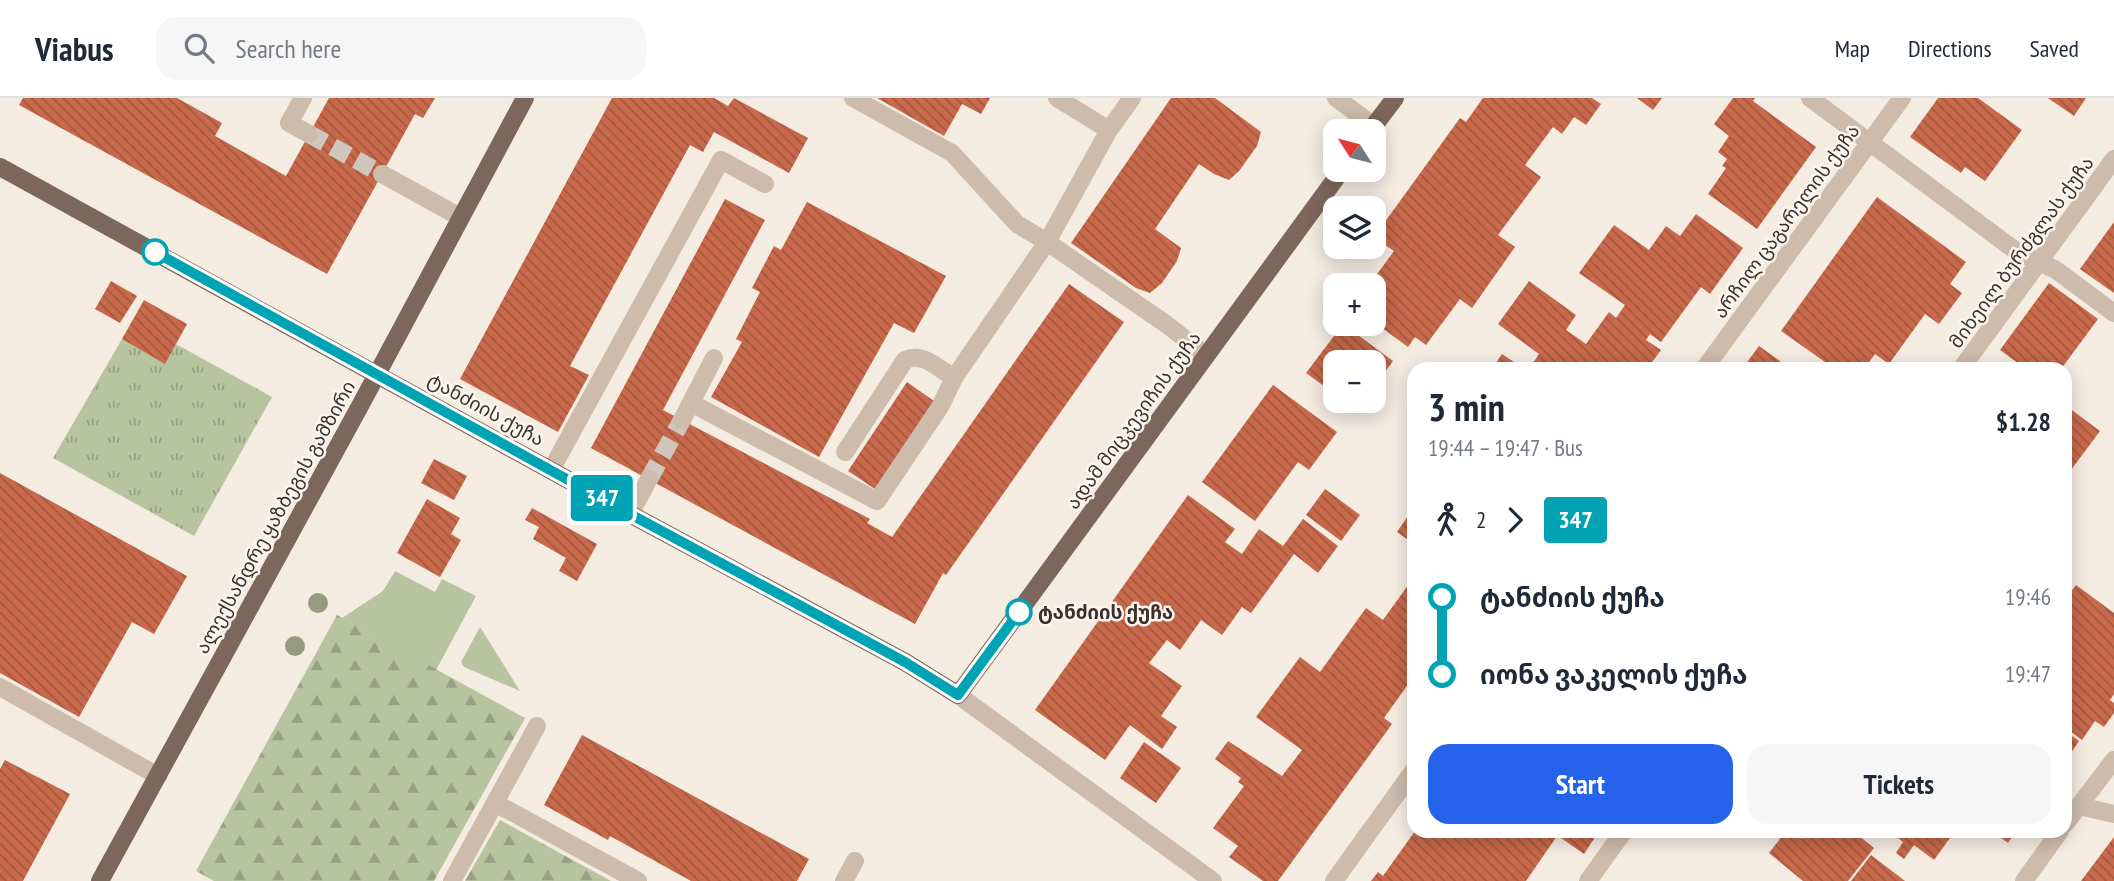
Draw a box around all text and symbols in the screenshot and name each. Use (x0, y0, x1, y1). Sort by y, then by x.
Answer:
search box (156, 17, 646, 80)
text: Viabus (35, 27, 114, 70)
icon: search (180, 29, 218, 67)
text: Search here (236, 32, 341, 65)
text: Map (1835, 33, 1870, 64)
text: Directions (1908, 33, 1992, 64)
text: Saved (2030, 33, 2079, 64)
north arrow (1323, 119, 1386, 182)
map controls (1323, 119, 1386, 413)
street label: არჩილ ცაგარელის ქუჩა (1708, 119, 1865, 323)
street label: მიხეილ ბურძგლას ქუჩა (1943, 151, 2100, 353)
button: layers (1323, 196, 1386, 259)
unlabelled marker (142, 239, 168, 265)
button: + (1323, 273, 1386, 336)
street label: ადამ მიცკევიჩის ქუჩა (1060, 326, 1206, 514)
button: − (1323, 350, 1386, 413)
street label: ტანძიის ქუჩა (423, 367, 549, 451)
street label: ალექსანდრე ყაზბეგის გამზირი (190, 376, 361, 658)
text: 3 min (1428, 382, 1505, 431)
text: $1.28 (1996, 405, 2051, 438)
text: 19:44 – 19:47 · Bus (1428, 433, 1583, 462)
line badge: 347 (562, 475, 642, 521)
text: 347 (585, 482, 619, 513)
icon: walk (1428, 501, 1466, 539)
icon: forward (1496, 501, 1534, 539)
text: 347 (1558, 504, 1593, 535)
text: 2 (1476, 505, 1486, 534)
text: ტანძიის ქუჩა (1480, 581, 1665, 614)
text: 19:46 (2005, 582, 2051, 611)
marker: ტანძიის ქუჩა (1006, 599, 1032, 625)
place label: ტანძიის ქუჩა (1038, 600, 1173, 624)
text: იონა ვაკელის ქუჩა (1480, 658, 1748, 691)
text: 19:47 (2005, 659, 2051, 688)
button: Start (1428, 744, 1733, 824)
button: Tickets (1747, 744, 2051, 824)

